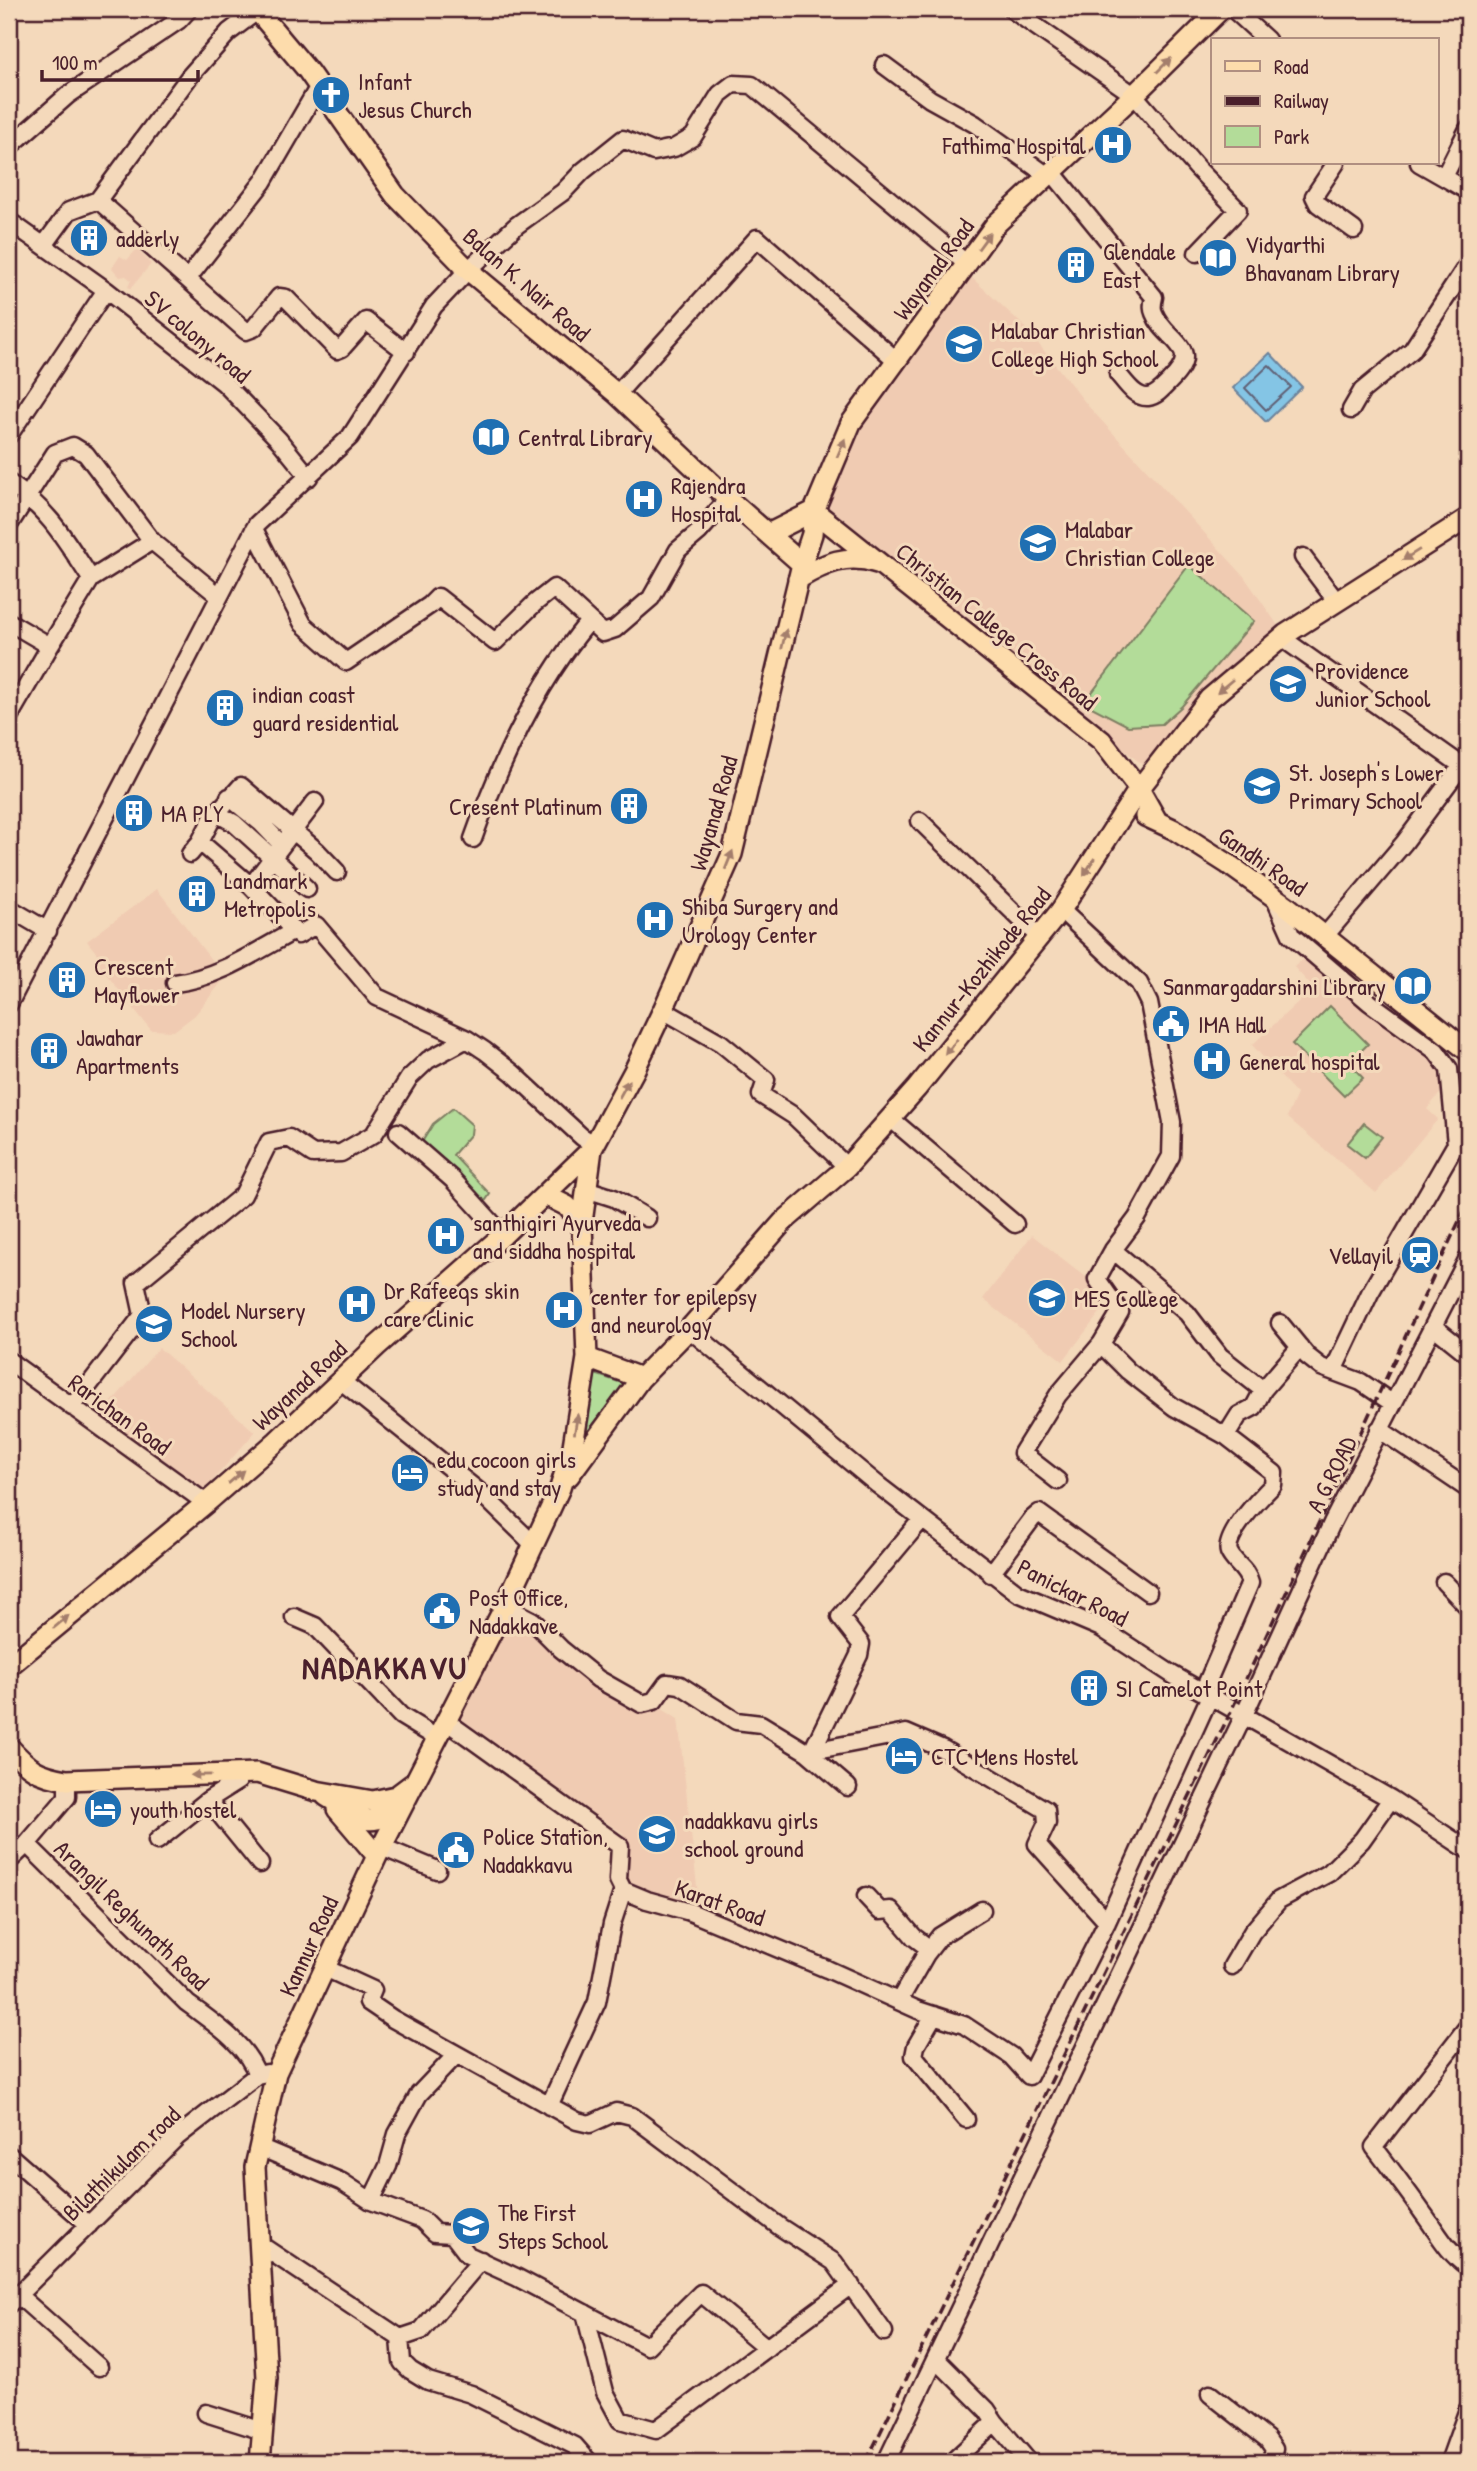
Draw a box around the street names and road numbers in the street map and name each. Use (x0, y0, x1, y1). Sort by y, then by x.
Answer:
street label: Wayanad Road (885, 212, 981, 326)
street label: Balan K. Nair Road (457, 220, 597, 348)
street label: SV colony road (138, 282, 258, 390)
street label: Christian College Cross Road (890, 535, 1104, 717)
street label: Wayanad Road (681, 752, 745, 874)
street label: Gandhi Road (1212, 819, 1314, 903)
street label: Kannur-Kozhikode Road (905, 880, 1057, 1058)
street label: Wayanad Road (245, 1333, 353, 1437)
street label: Rarichan Road (62, 1366, 178, 1462)
street label: A G ROAD (1298, 1430, 1364, 1518)
street label: Panickar Road (1012, 1551, 1134, 1633)
street label: Arangil Reghunath Road (48, 1833, 216, 1997)
street label: Karat Road (670, 1871, 770, 1933)
street label: Kannur Road (271, 1891, 345, 2001)
street label: Bilathikulam road (55, 2099, 187, 2227)

